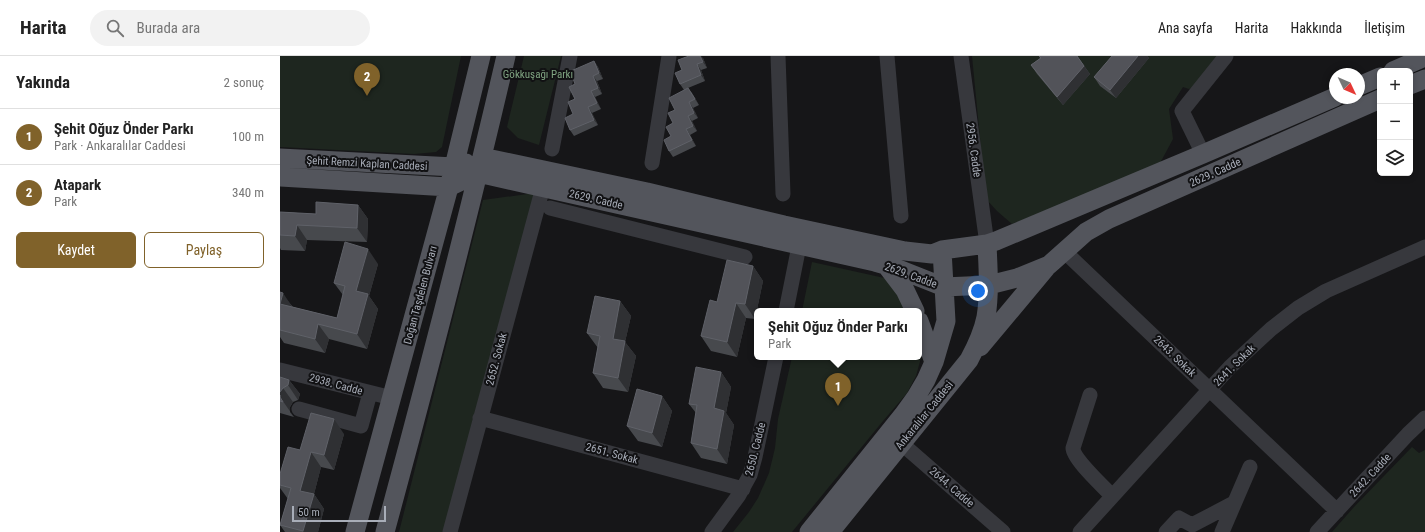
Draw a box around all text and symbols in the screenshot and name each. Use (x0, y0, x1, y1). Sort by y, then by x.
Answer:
search box (90, 10, 370, 46)
text: Harita (20, 16, 66, 39)
icon: search (104, 17, 126, 39)
text: Burada ara (136, 19, 200, 37)
text: Ana sayfa (1158, 20, 1213, 36)
text: Harita (1235, 20, 1268, 36)
text: Hakkında (1290, 20, 1342, 36)
text: İletişim (1364, 20, 1405, 36)
pin: 2 (354, 63, 380, 96)
park label: Gökkuşağı Parkı (503, 68, 573, 81)
north arrow (1329, 68, 1365, 104)
map controls (1377, 68, 1413, 176)
button: + (1377, 68, 1413, 104)
text: Yakında (16, 72, 70, 92)
text: 2 sonuç (224, 75, 264, 90)
button: − (1377, 104, 1413, 140)
text: Şehit Oğuz Önder Parkı (54, 120, 194, 138)
street label: 2956. Cadde (963, 122, 984, 178)
text: 1 (26, 129, 32, 144)
text: 100 m (232, 129, 264, 144)
text: Park · Ankaralılar Caddesi (54, 138, 186, 153)
button: layers (1377, 140, 1413, 176)
street label: Şehit Remzi Kaplan Caddesi (306, 154, 428, 173)
street label: 2629. Cadde (1188, 155, 1243, 190)
text: Atapark (54, 176, 101, 194)
text: 2 (26, 185, 32, 200)
text: 340 m (232, 185, 264, 200)
street label: 2629. Cadde (568, 187, 624, 212)
text: Park (54, 194, 77, 209)
button: Kaydet (16, 232, 136, 268)
button: Paylaş (144, 232, 264, 268)
street label: Doğan Taşdelen Bulvarı (401, 244, 440, 346)
street label: 2629. Cadde (883, 260, 939, 291)
your location (968, 281, 988, 301)
popup (754, 308, 922, 360)
text: Şehit Oğuz Önder Parkı (768, 318, 908, 336)
street label: 2652. Sokak (483, 332, 510, 387)
street label: 2643. Sokak (1151, 333, 1198, 380)
text: Park (768, 336, 791, 351)
street label: 2641. Sokak (1211, 342, 1258, 389)
street label: 2938. Cadde (308, 371, 364, 398)
pin: 1 (825, 373, 851, 406)
street label: Ankaralılar Caddesi (893, 379, 956, 452)
street label: 2650. Cadde (743, 421, 768, 477)
street label: 2651. Sokak (584, 440, 639, 467)
street label: 2642. Cadde (1347, 451, 1394, 500)
street label: 2644. Cadde (927, 465, 977, 510)
scale bar (292, 504, 386, 523)
text: 50 m (298, 506, 320, 519)

